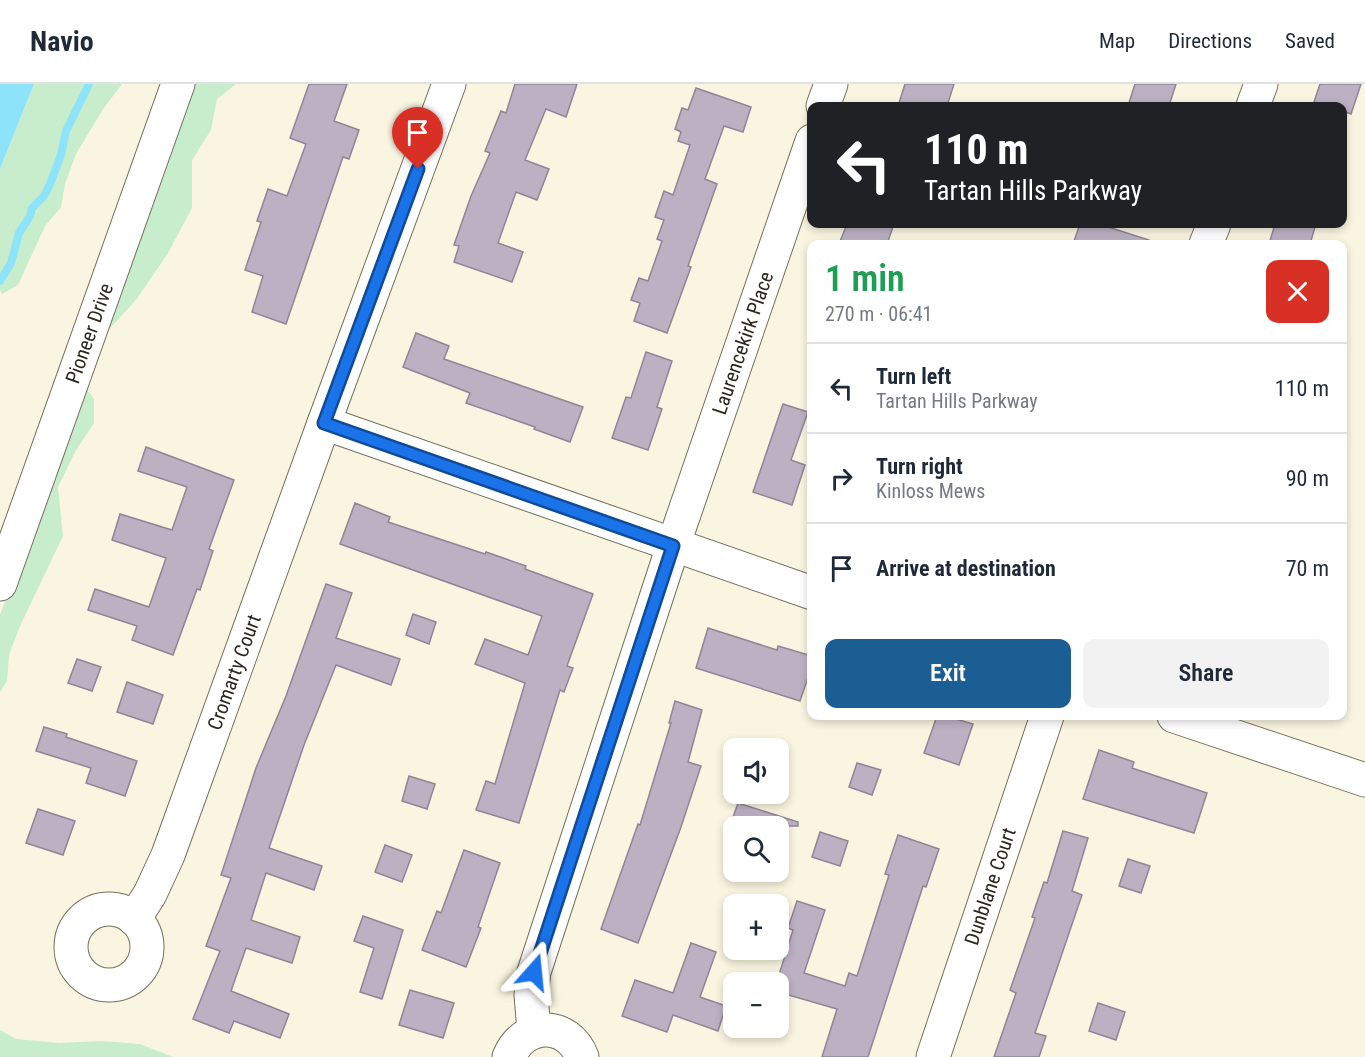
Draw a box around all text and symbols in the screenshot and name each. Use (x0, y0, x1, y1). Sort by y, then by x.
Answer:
text: Navio (30, 25, 94, 58)
text: Map (1099, 29, 1135, 53)
text: Directions (1168, 29, 1252, 53)
text: Saved (1285, 29, 1335, 53)
pin (392, 107, 443, 169)
icon: arrive (401, 116, 434, 149)
text: 110 m (924, 125, 1029, 174)
icon: left (825, 126, 903, 204)
text: Tartan Hills Parkway (924, 175, 1142, 207)
text: 1 min (825, 258, 905, 300)
button: close (1266, 260, 1329, 323)
street label: Laurencekirk Place (707, 268, 778, 418)
street label: Pioneer Drive (60, 280, 118, 387)
text: 270 m · 06:41 (825, 302, 932, 326)
text: Turn left (876, 364, 951, 389)
icon: left (825, 372, 858, 405)
text: 110 m (1275, 376, 1329, 401)
text: Tartan Hills Parkway (876, 389, 1038, 413)
text: Turn right (876, 454, 963, 479)
icon: right (825, 462, 858, 495)
text: 90 m (1286, 466, 1329, 491)
text: Kinloss Mews (876, 479, 985, 503)
icon: arrive (825, 552, 858, 585)
text: Arrive at destination (876, 556, 1056, 581)
text: 70 m (1286, 556, 1329, 581)
street label: Cromarty Court (202, 611, 266, 733)
button: Exit (825, 639, 1071, 708)
button: Share (1083, 639, 1329, 708)
map controls (723, 738, 789, 1038)
button: sound (723, 738, 789, 804)
button: search (723, 816, 789, 882)
street label: Dunblane Court (959, 825, 1021, 948)
button: + (723, 894, 789, 960)
position arrow (502, 940, 566, 1004)
button: − (723, 972, 789, 1038)

